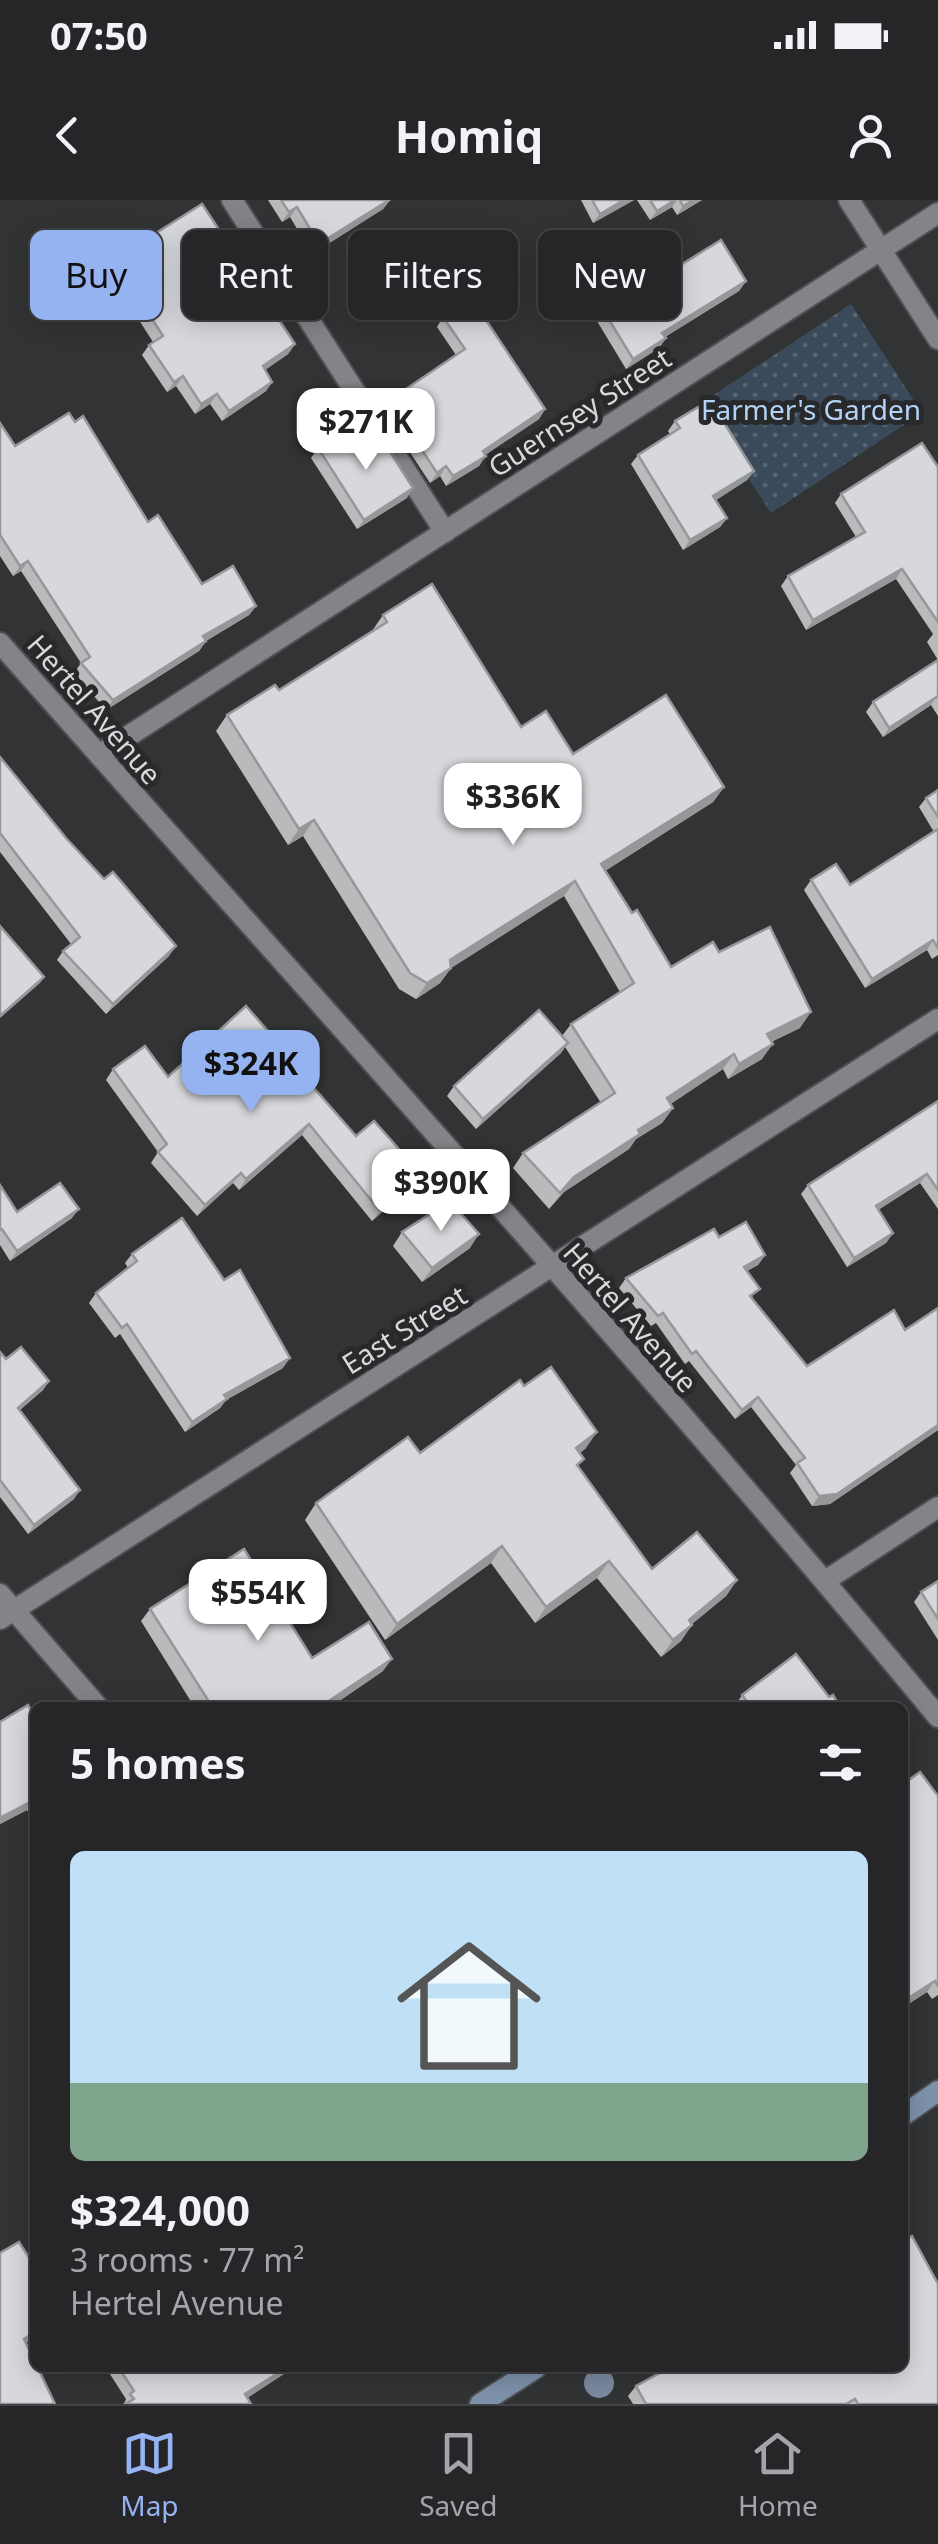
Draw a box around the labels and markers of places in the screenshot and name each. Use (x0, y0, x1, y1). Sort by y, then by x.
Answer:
pin: $271K (296, 388, 436, 473)
pin: $336K (443, 763, 583, 848)
pin: $324K (181, 1030, 321, 1115)
pin: $390K (371, 1149, 511, 1234)
pin: $554K (188, 1559, 328, 1644)

